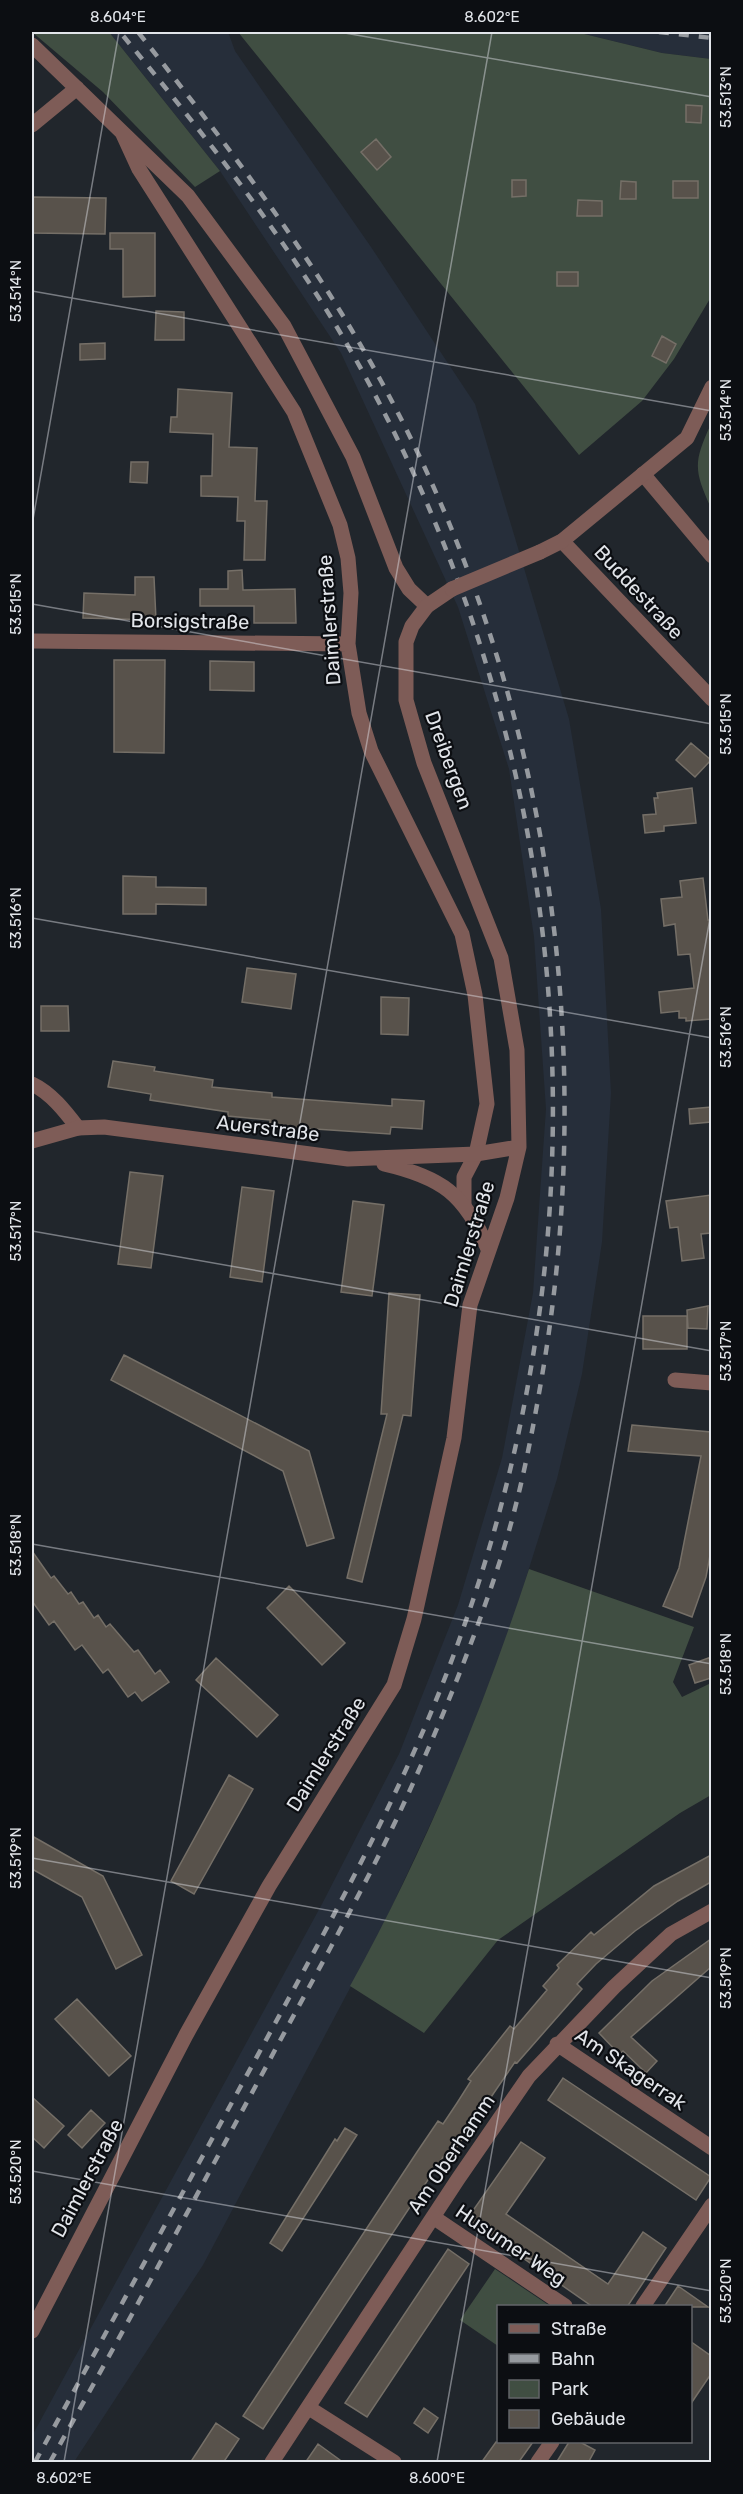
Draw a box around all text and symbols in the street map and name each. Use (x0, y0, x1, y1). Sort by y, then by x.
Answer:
text: 8.604°E (90, 8, 146, 26)
text: 8.602°E (464, 8, 520, 26)
text: 53.513°N (717, 66, 735, 128)
text: 53.514°N (7, 260, 25, 322)
text: 53.514°N (717, 379, 735, 441)
street label: Buddestraße (589, 540, 689, 644)
street label: Daimlerstraße (312, 554, 346, 686)
text: 53.515°N (7, 573, 25, 635)
street label: Borsigstraße (130, 608, 250, 634)
text: 53.515°N (717, 693, 735, 755)
street label: Dreibergen (420, 708, 478, 812)
text: 53.516°N (7, 887, 25, 949)
text: 53.516°N (717, 1006, 735, 1068)
street label: Auerstraße (215, 1110, 321, 1146)
street label: Daimlerstraße (438, 1178, 500, 1310)
text: 53.517°N (7, 1201, 25, 1261)
text: 53.517°N (717, 1321, 735, 1381)
text: 53.518°N (7, 1514, 25, 1576)
text: 53.518°N (717, 1633, 735, 1695)
street label: Daimlerstraße (281, 1692, 371, 1816)
text: 53.519°N (7, 1827, 25, 1889)
text: 53.519°N (717, 1947, 735, 2009)
street label: Am Skagerrak (571, 2023, 692, 2115)
street label: Am Oberhamm (402, 2090, 500, 2218)
street label: Daimlerstraße (46, 2115, 128, 2241)
text: 53.520°N (7, 2139, 25, 2205)
street label: Husumer Weg (451, 2199, 571, 2291)
text: 53.520°N (717, 2258, 735, 2324)
legend (497, 2305, 692, 2443)
text: Straße (551, 2318, 607, 2340)
text: Bahn (551, 2348, 595, 2370)
text: Park (551, 2378, 589, 2400)
text: Gebäude (551, 2408, 626, 2430)
text: 8.602°E (36, 2469, 92, 2487)
text: 8.600°E (409, 2469, 465, 2487)

